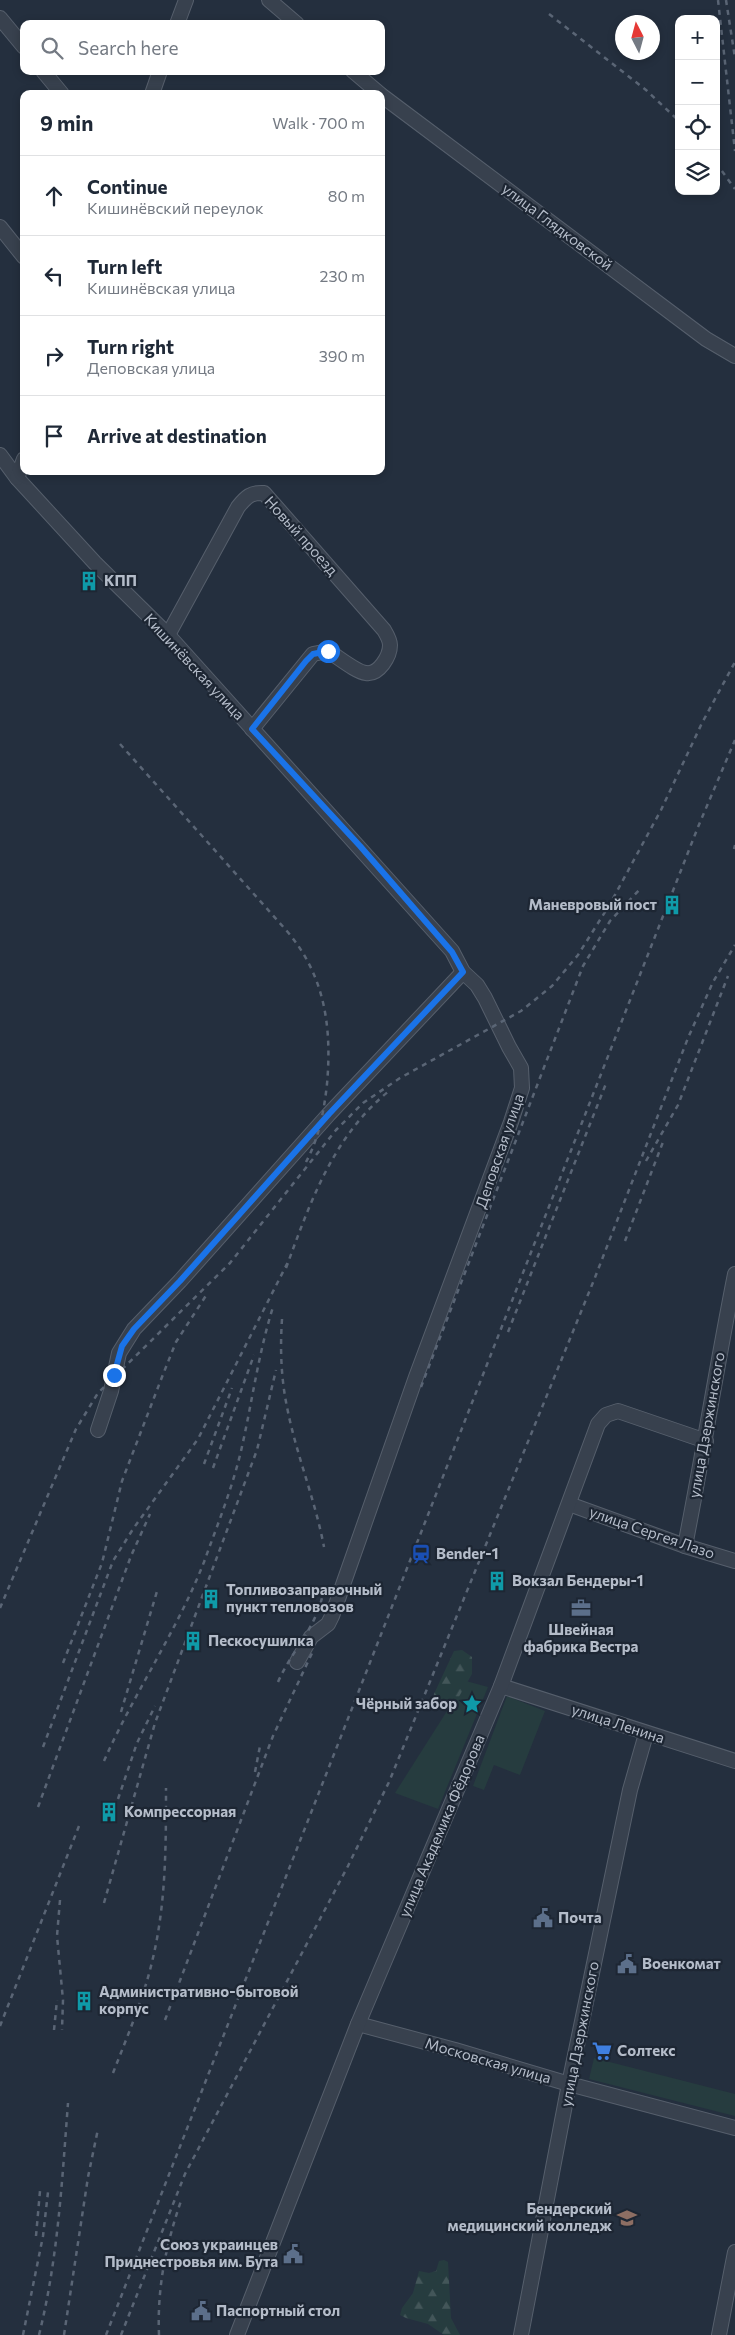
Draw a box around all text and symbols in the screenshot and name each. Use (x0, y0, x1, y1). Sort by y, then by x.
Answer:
north arrow (615, 15, 660, 60)
map controls (675, 15, 720, 195)
button: + (675, 15, 720, 60)
search box (20, 20, 385, 75)
icon: search (38, 34, 66, 62)
text: Search here (78, 36, 178, 59)
button: − (675, 60, 720, 105)
button: locate (675, 105, 720, 150)
text: 9 min (40, 110, 93, 135)
text: Walk · 700 m (272, 113, 365, 132)
button: layers (675, 150, 720, 195)
text: Continue (87, 175, 167, 198)
street label: улица Глядковской (499, 179, 616, 274)
icon: ahead (40, 182, 68, 210)
text: 80 m (328, 186, 365, 205)
text: Кишинёвский переулок (87, 198, 264, 217)
text: Turn left (87, 255, 162, 278)
icon: left (40, 262, 68, 290)
text: 230 m (320, 266, 365, 285)
text: Кишинёвская улица (87, 278, 235, 297)
text: Turn right (87, 335, 174, 358)
icon: right (40, 342, 68, 370)
text: 390 m (319, 346, 365, 365)
text: Деповская улица (87, 358, 215, 377)
icon: arrive (40, 422, 68, 450)
text: Arrive at destination (87, 424, 267, 447)
street label: Новый проезд (261, 492, 342, 579)
building icon: КПП (78, 570, 100, 592)
place label: КПП (104, 571, 137, 589)
street label: Кишинёвская улица (141, 609, 249, 723)
route start (317, 640, 340, 663)
building icon: Маневровый пост (661, 894, 683, 916)
place label: Маневровый пост (529, 895, 657, 913)
street label: Деповская улица (471, 1091, 527, 1210)
street label: улица Дзержинского (684, 1350, 728, 1499)
route end (103, 1364, 126, 1387)
street label: улица Сергея Лазо (587, 1502, 717, 1562)
station icon: Bender-1 (410, 1543, 432, 1565)
place label: Bender-1 (436, 1544, 499, 1562)
building icon: Вокзал Бендеры-1 (486, 1570, 508, 1592)
place label: Вокзал Бендеры-1 (512, 1571, 644, 1589)
place label: Топливозаправочный пункт тепловозов (226, 1580, 382, 1615)
building icon: Топливозаправочный пункт тепловозов (200, 1588, 222, 1610)
office icon: Швейная фабрика Вестра (570, 1597, 592, 1619)
place label: Швейная фабрика Вестра (524, 1620, 639, 1655)
building icon: Пескосушилка (182, 1630, 204, 1652)
place label: Пескосушилка (208, 1631, 314, 1649)
place icon: Чёрный забор (461, 1693, 483, 1715)
place label: Чёрный забор (356, 1694, 457, 1712)
street label: улица Ленина (570, 1700, 667, 1747)
street label: улица Академика Фёдорова (394, 1732, 488, 1920)
building icon: Компрессорная (98, 1801, 120, 1823)
place label: Компрессорная (124, 1802, 236, 1820)
public building icon: Почта (532, 1907, 554, 1929)
place label: Почта (558, 1908, 602, 1926)
public building icon: Военкомат (616, 1953, 638, 1975)
place label: Военкомат (642, 1954, 721, 1972)
street label: улица Дзержинского (556, 1960, 602, 2108)
place label: Административно-бытовой корпус (99, 1982, 298, 2017)
building icon: Административно-бытовой корпус (73, 1990, 95, 2012)
street label: Московская улица (423, 2033, 553, 2087)
supermarket icon: Солтекс (591, 2040, 613, 2062)
place label: Солтекс (617, 2041, 676, 2059)
place label: Бендерский медицинский колледж (448, 2199, 612, 2234)
school or university icon: Бендерский медицинский колледж (616, 2207, 638, 2229)
place label: Союз украинцев Приднестровья им. Бута (104, 2235, 278, 2270)
public building icon: Союз украинцев Приднестровья им. Бута (282, 2243, 304, 2265)
public building icon: Паспортный стол (190, 2300, 212, 2322)
place label: Паспортный стол (216, 2301, 340, 2319)

